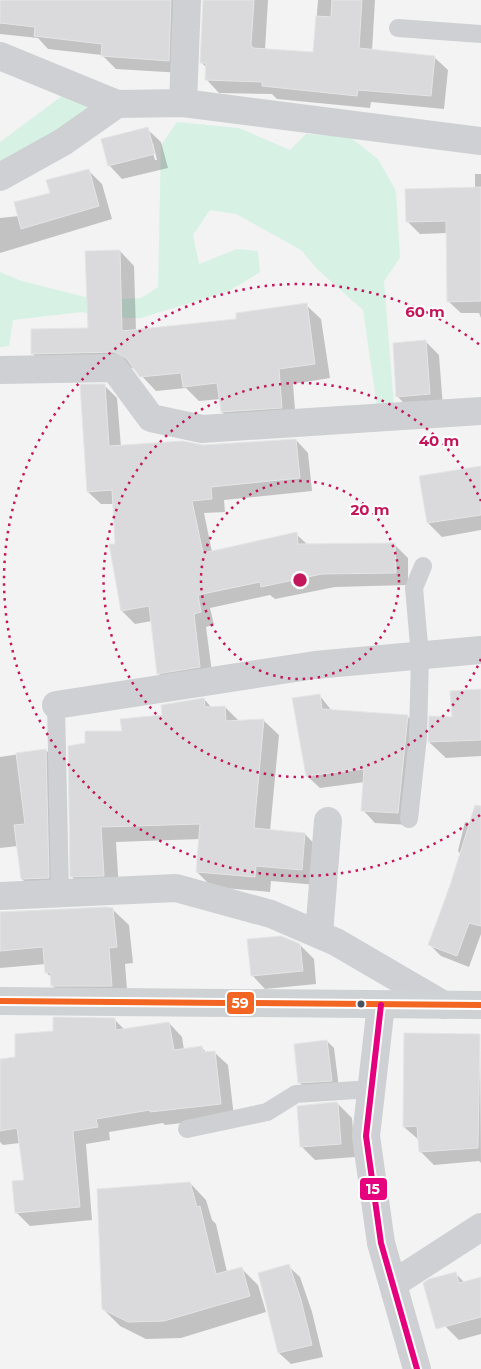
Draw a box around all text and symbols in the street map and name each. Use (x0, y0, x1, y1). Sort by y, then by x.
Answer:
text: 60 m (405, 302, 445, 321)
text: 40 m (419, 431, 459, 450)
text: 20 m (350, 500, 390, 519)
centre of rings (291, 571, 309, 589)
line badge: 59 (226, 991, 255, 1015)
text: 59 (231, 994, 249, 1012)
unlabelled marker (356, 999, 366, 1009)
line badge: 15 (359, 1177, 388, 1201)
text: 15 (366, 1180, 380, 1198)

